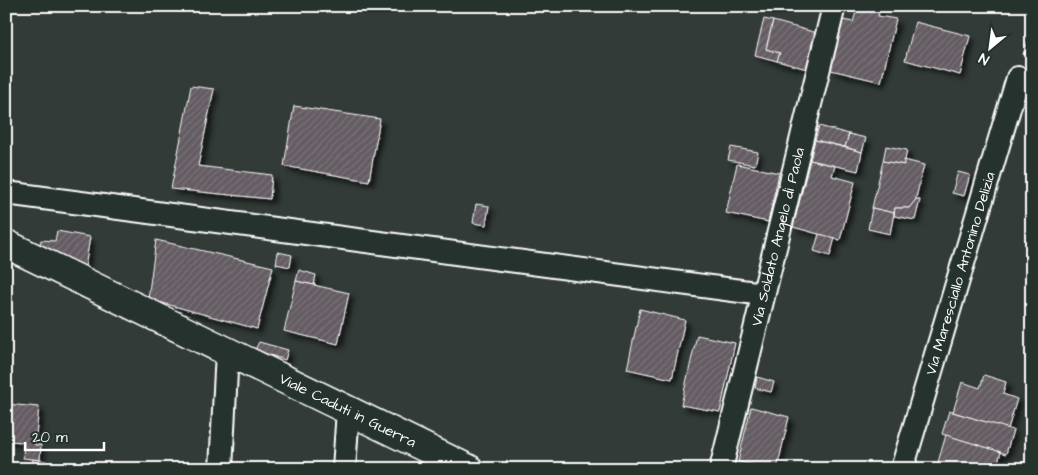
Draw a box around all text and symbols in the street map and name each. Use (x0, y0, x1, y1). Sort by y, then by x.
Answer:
north arrow (966, 22, 1016, 72)
text: N (975, 48, 993, 69)
street label: Via Soldato Angelo di Paola (746, 145, 810, 328)
street label: Via Maresciallo Antonino Delizia (920, 169, 1000, 378)
street label: Viale Caduti in Guerra (276, 368, 420, 452)
scale bar (25, 420, 104, 452)
text: 20 m (32, 427, 68, 448)

